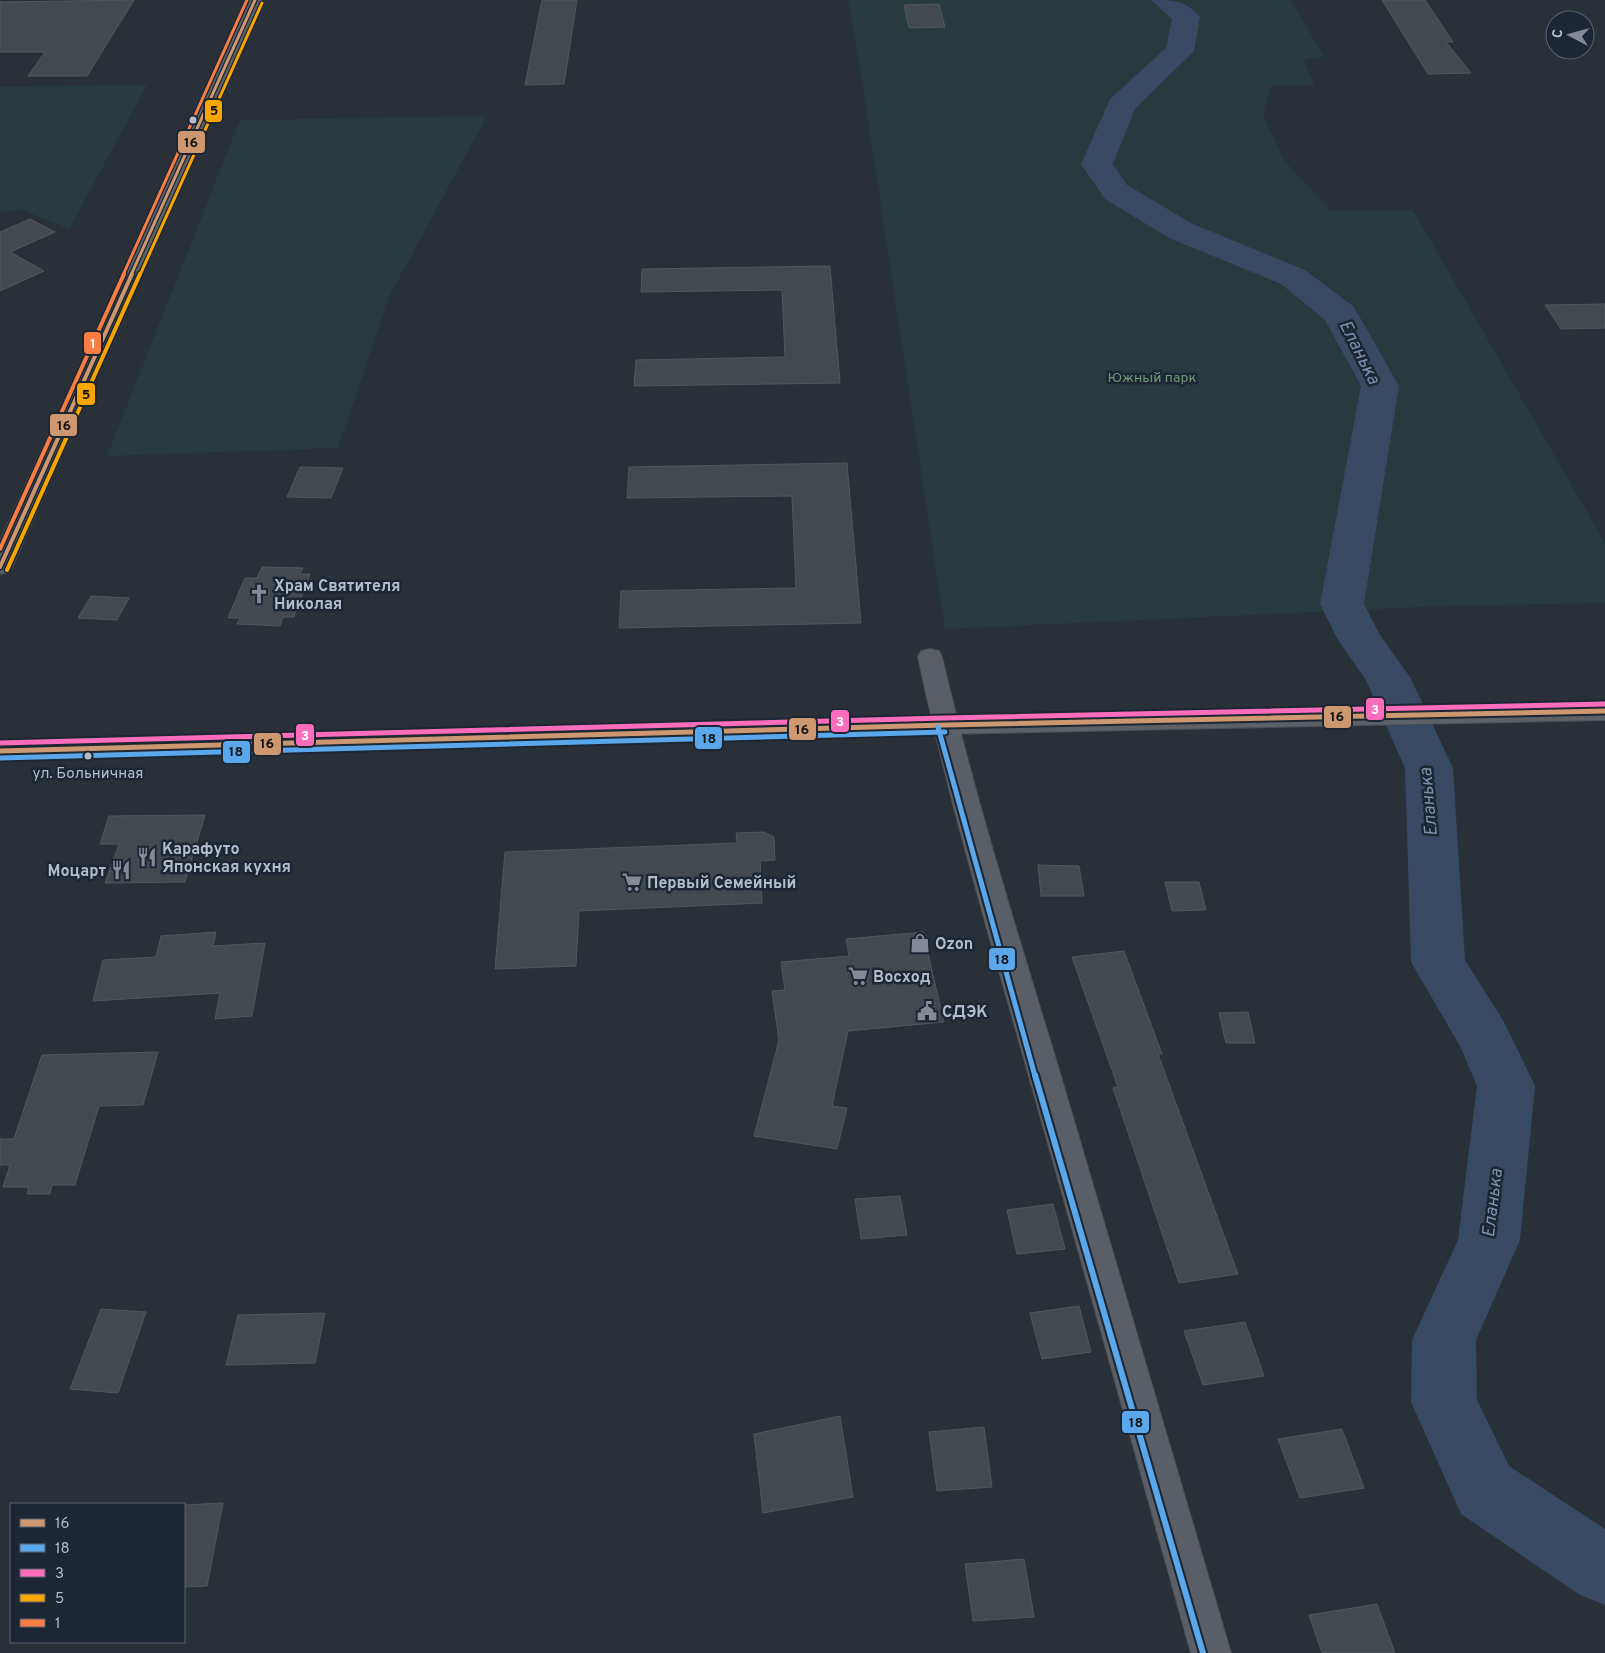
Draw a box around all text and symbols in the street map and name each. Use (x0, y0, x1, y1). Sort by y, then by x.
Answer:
north arrow (1545, 10, 1595, 60)
text: С (1550, 28, 1567, 39)
line badge: 5 (204, 99, 223, 123)
text: 5 (210, 103, 218, 120)
unlabelled marker (188, 115, 198, 125)
line badge: 16 (177, 130, 206, 154)
text: 16 (184, 135, 198, 152)
water label: Еланька (1333, 317, 1385, 389)
line badge: 1 (83, 331, 102, 355)
text: 1 (90, 336, 96, 353)
park label: Южный парк (1107, 370, 1197, 387)
line badge: 5 (76, 382, 96, 406)
text: 5 (82, 387, 90, 404)
line badge: 16 (49, 413, 78, 437)
text: 16 (57, 418, 71, 435)
place label: Храм Святителя Николая (274, 577, 400, 615)
church icon: Храм Святителя Николая (248, 583, 270, 605)
line badge: 3 (1365, 697, 1385, 721)
text: 3 (1371, 702, 1379, 719)
line badge: 16 (1323, 705, 1352, 729)
line badge: 3 (830, 709, 850, 733)
text: 16 (1330, 709, 1344, 726)
text: 3 (836, 714, 844, 731)
line badge: 16 (788, 717, 817, 741)
text: 16 (795, 722, 809, 739)
line badge: 3 (295, 723, 315, 747)
line badge: 18 (694, 726, 723, 750)
text: 3 (301, 728, 309, 745)
text: 18 (702, 731, 716, 748)
line badge: 16 (253, 732, 282, 756)
text: 16 (260, 736, 274, 753)
line badge: 18 (222, 740, 251, 764)
text: 18 (229, 744, 243, 761)
marker: ул. Больничная (83, 751, 93, 761)
place label: ул. Больничная (33, 765, 144, 784)
water label: Еланька (1415, 766, 1444, 837)
place label: Карафуто Японская кухня (162, 840, 291, 878)
restaurant icon: Карафуто Японская кухня (136, 846, 158, 868)
restaurant icon: Моцарт (110, 859, 132, 881)
place label: Моцарт (48, 862, 106, 882)
supermarket icon: Первый Семейный (621, 871, 643, 893)
place label: Первый Семейный (647, 874, 796, 894)
shop icon: Ozon (909, 932, 931, 954)
place label: Ozon (935, 935, 973, 955)
line badge: 18 (988, 947, 1016, 971)
text: 18 (995, 952, 1009, 969)
supermarket icon: Восход (847, 965, 869, 987)
place label: Восход (873, 968, 931, 988)
public building icon: СДЭК (916, 1000, 938, 1022)
place label: СДЭК (942, 1003, 988, 1023)
water label: Еланька (1478, 1167, 1509, 1239)
line badge: 18 (1121, 1410, 1150, 1434)
text: 18 (1129, 1415, 1143, 1432)
legend (10, 1503, 185, 1643)
text: 16 (55, 1515, 70, 1534)
text: 18 (55, 1540, 70, 1559)
text: 3 (55, 1565, 64, 1584)
text: 5 (55, 1590, 64, 1609)
text: 1 (55, 1615, 61, 1634)

